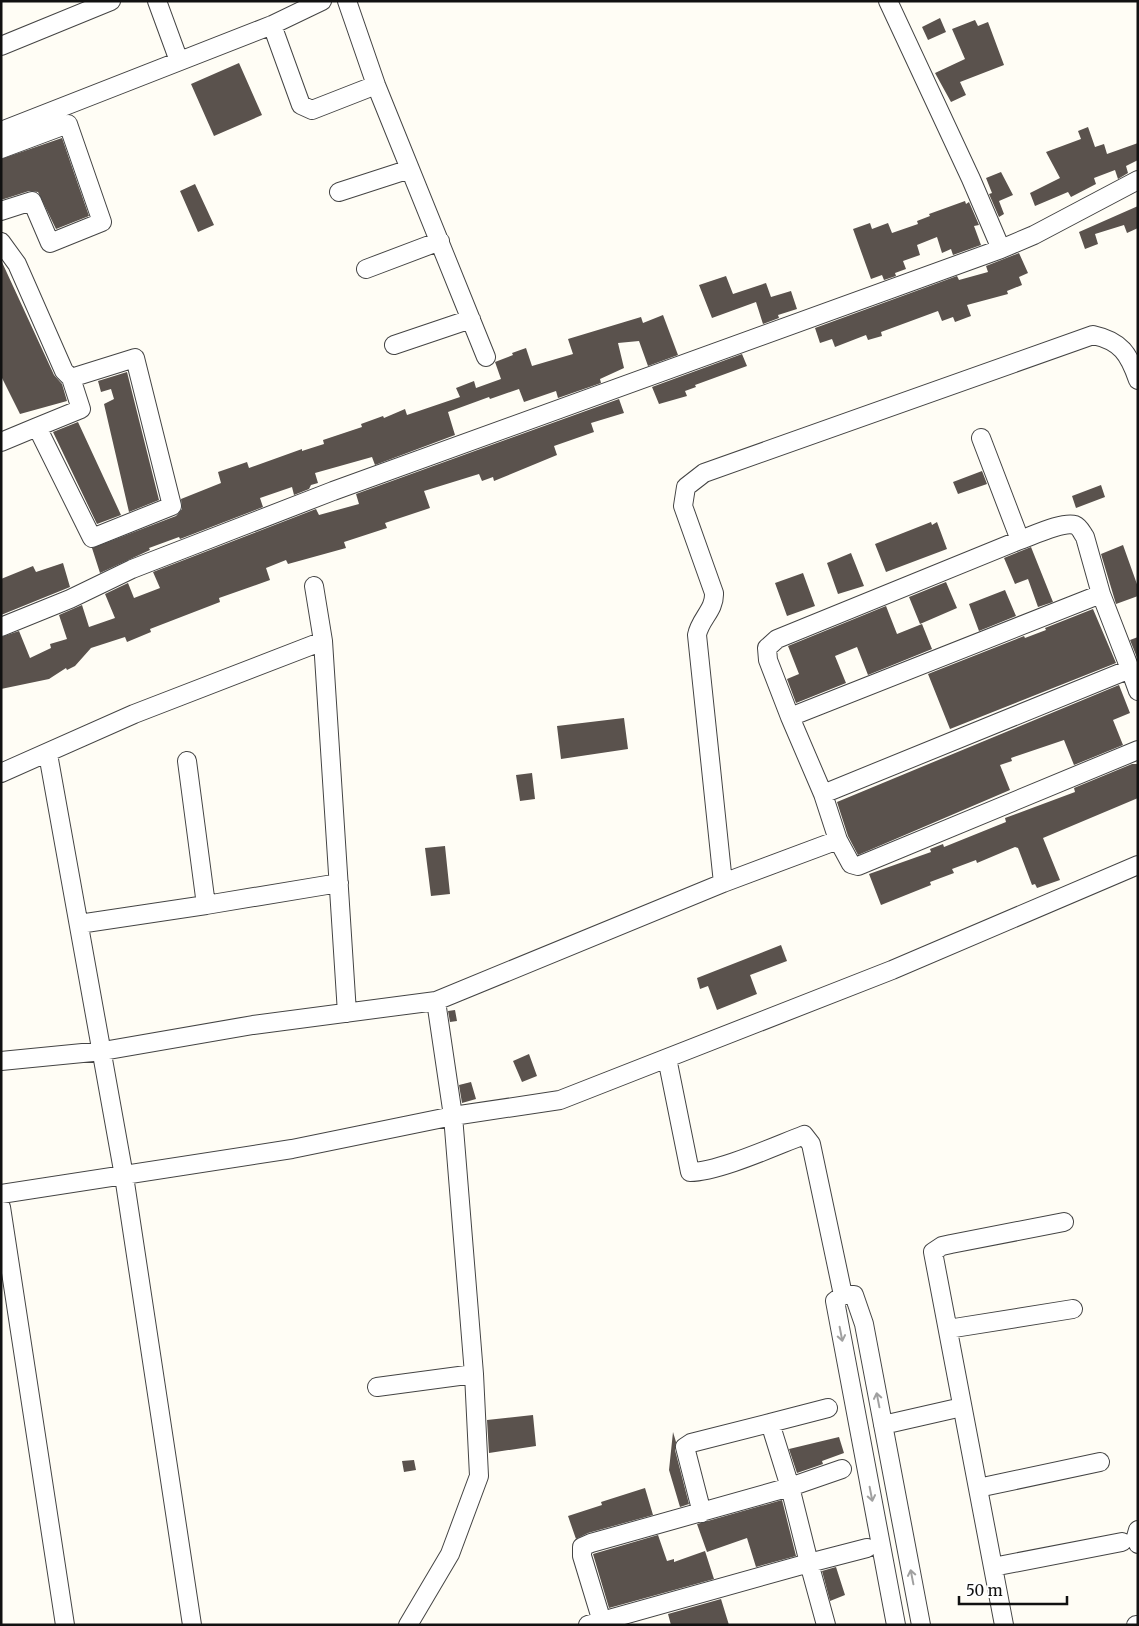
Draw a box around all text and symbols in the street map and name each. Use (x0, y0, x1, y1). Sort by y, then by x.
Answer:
one-way arrow (837, 1326, 846, 1342)
one-way arrow (873, 1392, 883, 1408)
one-way arrow (867, 1485, 876, 1501)
one-way arrow (906, 1569, 916, 1585)
scale bar (959, 1574, 1066, 1606)
text: 50 m (966, 1581, 1003, 1600)

